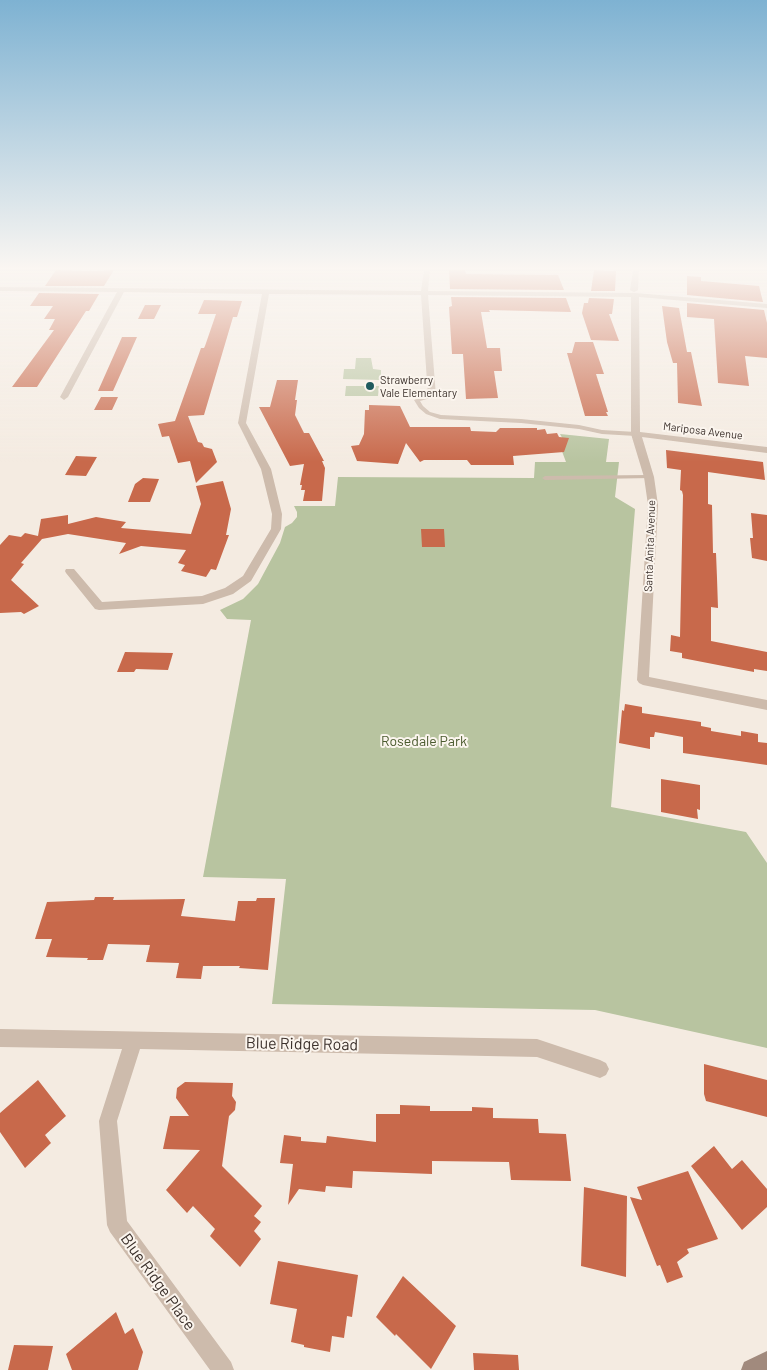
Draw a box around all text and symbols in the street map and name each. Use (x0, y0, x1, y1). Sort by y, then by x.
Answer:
place label: Strawberry Vale Elementary (380, 373, 457, 399)
marker: Strawberry Vale Elementary (364, 380, 376, 392)
street label: Mariposa Avenue (662, 420, 744, 442)
street label: Santa Anita Avenue (642, 500, 658, 592)
park label: Rosedale Park (381, 733, 467, 749)
street label: Blue Ridge Road (246, 1033, 358, 1055)
street label: Blue Ridge Place (116, 1230, 200, 1334)

